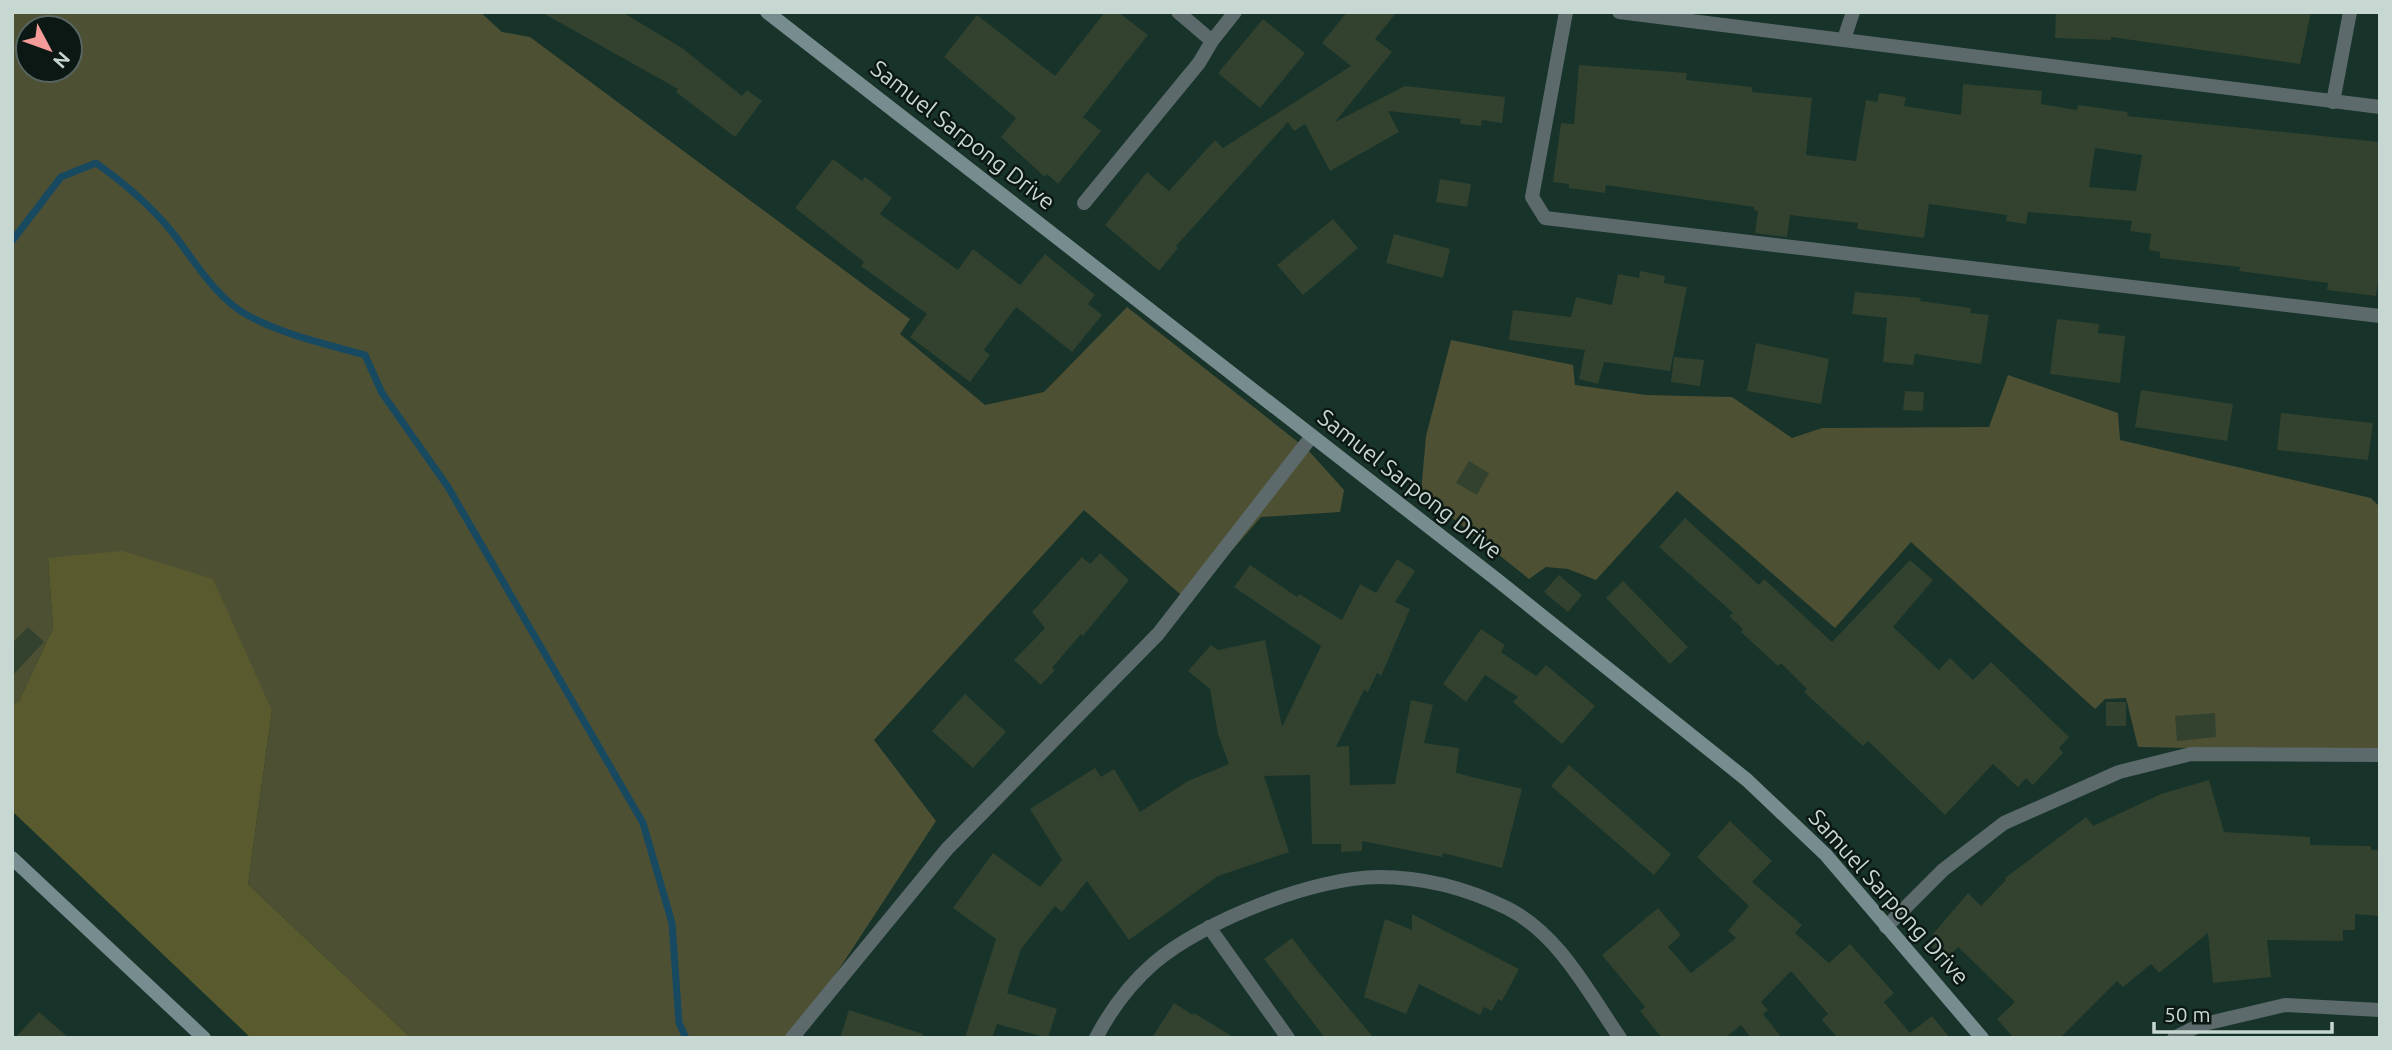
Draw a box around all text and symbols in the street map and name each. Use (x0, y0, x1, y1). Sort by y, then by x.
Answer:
north arrow (14, 14, 84, 84)
text: N (49, 48, 75, 73)
street label: Samuel Sarpong Drive (866, 55, 1060, 214)
street label: Samuel Sarpong Drive (1313, 404, 1507, 563)
street label: Samuel Sarpong Drive (1804, 804, 1974, 989)
scale bar (2154, 990, 2332, 1034)
text: 50 m (2164, 1002, 2211, 1026)

